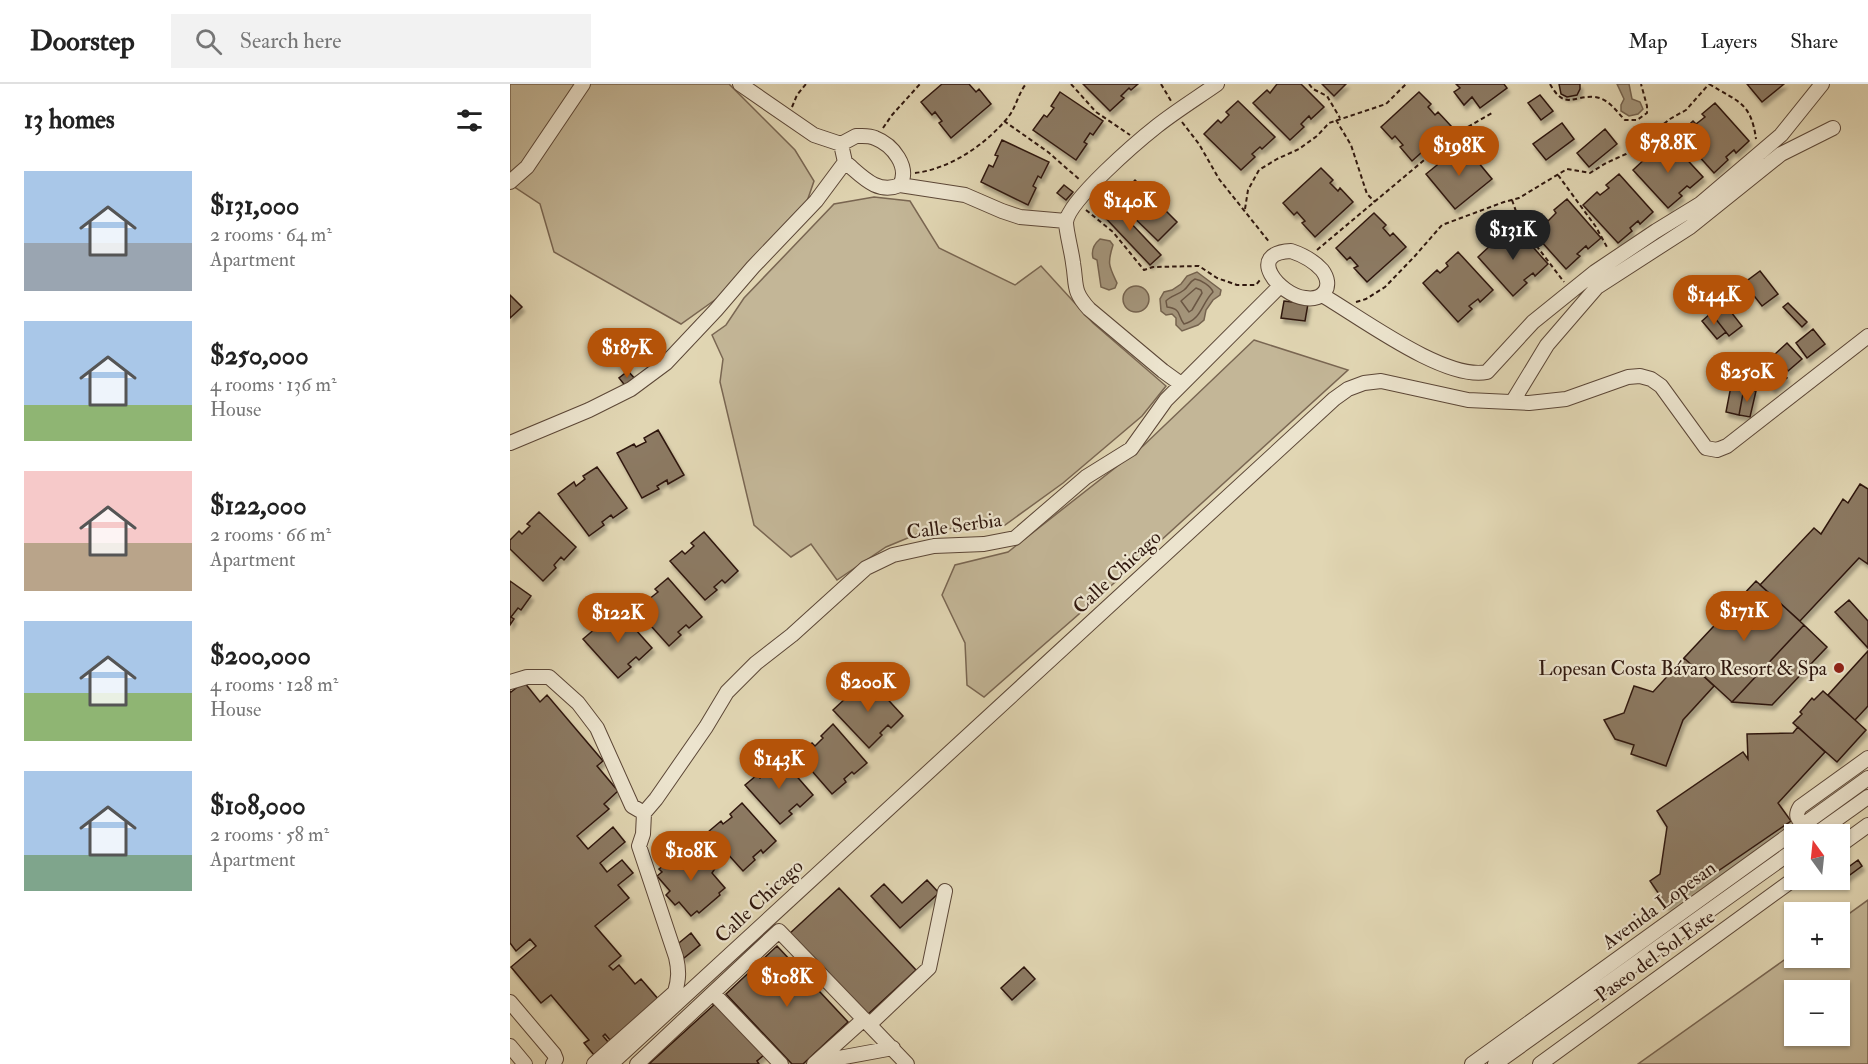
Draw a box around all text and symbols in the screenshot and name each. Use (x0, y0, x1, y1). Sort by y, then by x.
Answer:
search box (171, 14, 591, 68)
text: Doorstep (30, 24, 135, 59)
icon: search (192, 25, 225, 58)
text: Search here (240, 27, 341, 55)
text: Map (1628, 28, 1668, 55)
text: Layers (1701, 28, 1757, 55)
text: Share (1790, 28, 1838, 55)
text: 13 homes (24, 104, 115, 136)
icon: filters (453, 104, 486, 137)
pin: $78.8K (1619, 123, 1717, 174)
pin: $198K (1417, 126, 1501, 177)
text: $78.8K (1639, 130, 1697, 155)
text: $198K (1433, 133, 1485, 158)
pin: $140K (1088, 181, 1172, 232)
text: $140K (1103, 188, 1157, 213)
text: $131,000 (210, 190, 299, 222)
icon: home (72, 195, 144, 267)
pin: $131K (1471, 210, 1555, 261)
text: $131K (1489, 217, 1537, 242)
text: 2 rooms · 64 m² (210, 222, 332, 247)
text: Apartment (210, 247, 295, 272)
pin: $144K (1672, 275, 1756, 326)
text: $144K (1687, 282, 1741, 307)
pin: $187K (585, 328, 669, 379)
text: $187K (601, 335, 653, 360)
text: $250,000 (210, 340, 309, 372)
icon: home (72, 345, 144, 417)
pin: $250K (1705, 352, 1789, 403)
text: $250K (1720, 359, 1774, 384)
text: 4 rooms · 136 m² (210, 372, 337, 397)
text: House (210, 397, 261, 422)
text: $122,000 (210, 490, 307, 522)
icon: home (72, 495, 144, 567)
street label: Calle Serbia (905, 507, 1004, 545)
text: 2 rooms · 66 m² (210, 522, 331, 547)
street label: Calle Chicago (1068, 525, 1166, 619)
text: Apartment (210, 547, 295, 572)
pin: $171K (1702, 591, 1786, 642)
pin: $122K (576, 593, 660, 644)
text: $171K (1720, 598, 1768, 623)
text: $122K (592, 600, 644, 625)
text: $200,000 (210, 640, 311, 672)
icon: home (72, 645, 144, 717)
place label: Lopesan Costa Bávaro Resort & Spa (1538, 656, 1828, 682)
marker: Lopesan Costa Bávaro Resort & Spa (1832, 661, 1846, 675)
pin: $200K (826, 662, 910, 713)
text: $200K (840, 669, 896, 694)
text: 4 rooms · 128 m² (210, 672, 338, 697)
text: House (210, 697, 261, 722)
pin: $143K (737, 739, 821, 790)
text: $143K (754, 746, 804, 771)
text: $108,000 (210, 790, 306, 822)
icon: home (72, 795, 144, 867)
text: 2 rooms · 58 m² (210, 822, 329, 847)
north arrow (1784, 824, 1850, 890)
map controls (1784, 824, 1850, 1046)
pin: $108K (649, 831, 733, 882)
text: $108K (665, 838, 717, 863)
text: Apartment (210, 847, 295, 872)
street label: Calle Chicago (710, 854, 808, 948)
street label: Avenida Lopesan (1596, 855, 1722, 956)
button: + (1784, 902, 1850, 968)
street label: Paseo del Sol Este (1590, 904, 1720, 1008)
pin: $108K (745, 957, 829, 1008)
text: $108K (761, 964, 813, 989)
button: − (1784, 980, 1850, 1046)

